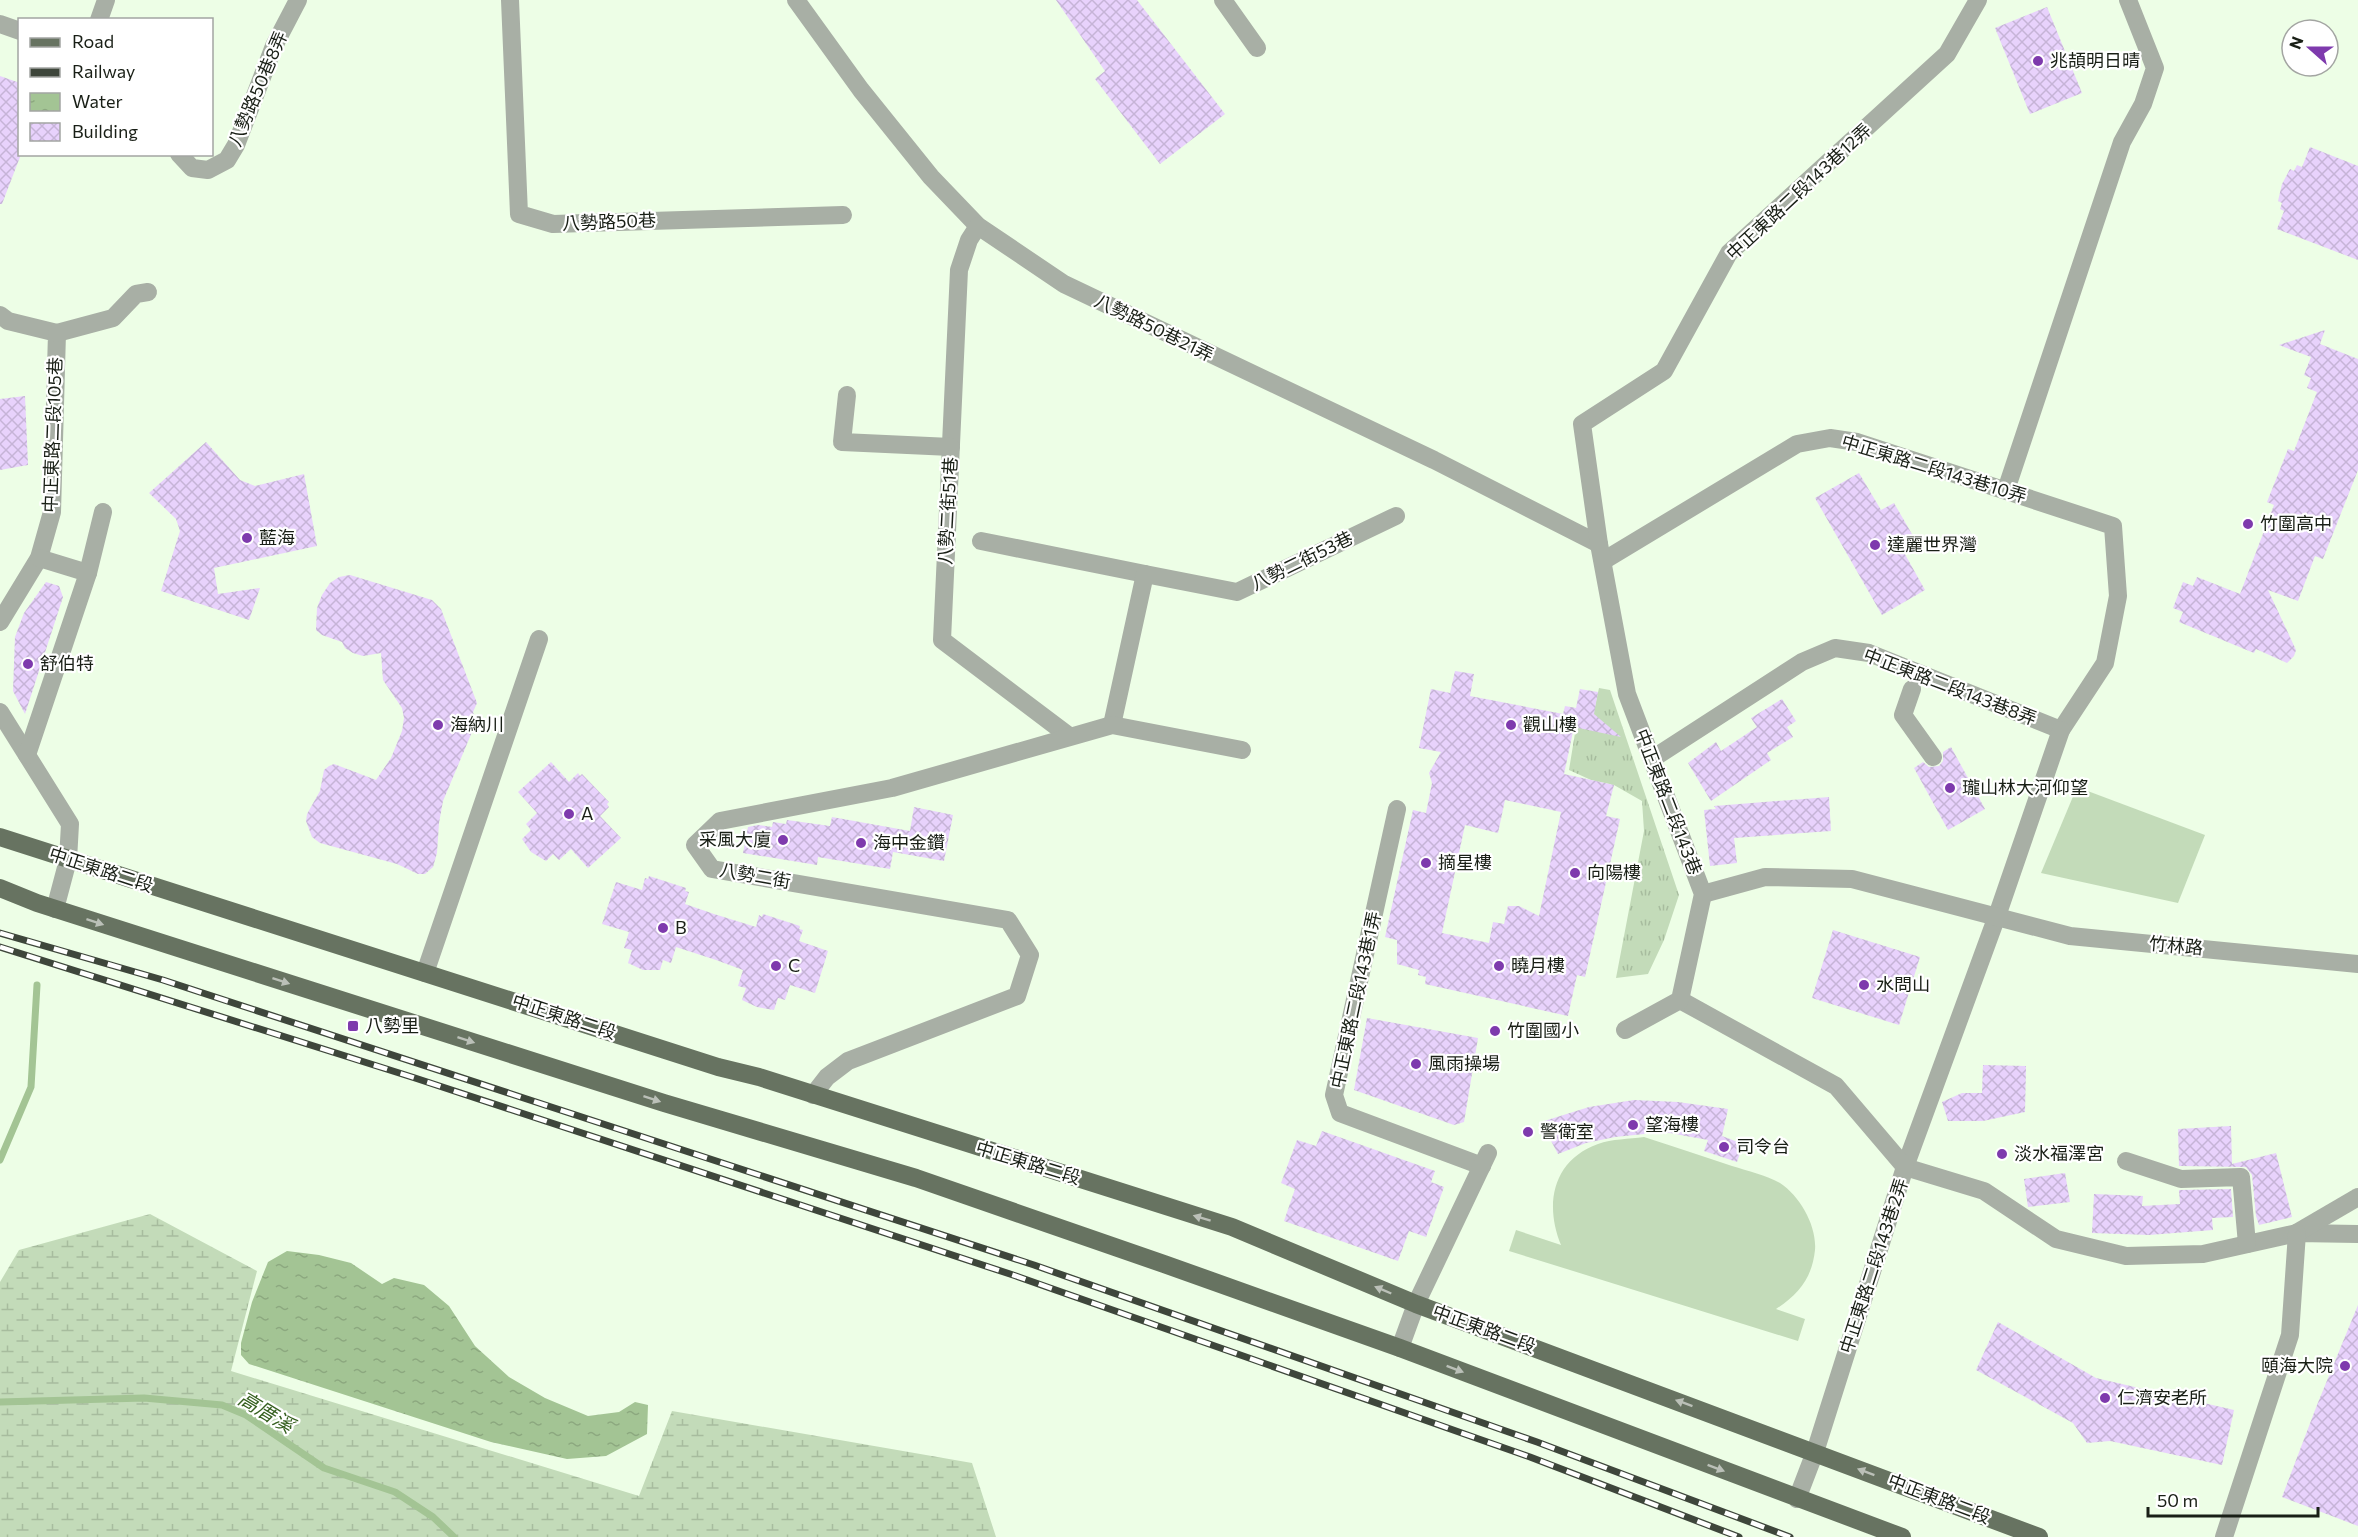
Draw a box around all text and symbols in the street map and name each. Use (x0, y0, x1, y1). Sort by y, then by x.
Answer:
legend (18, 18, 213, 156)
north arrow (2280, 18, 2340, 78)
street label: 八勢路50巷8弄 (223, 28, 291, 150)
text: Road (72, 30, 114, 52)
text: N (2285, 33, 2307, 51)
place label: 兆頡明日晴 (2050, 49, 2140, 71)
marker: 兆頡明日晴 (2031, 54, 2045, 68)
text: Railway (72, 60, 135, 82)
text: Water (72, 90, 123, 112)
street label: 中正東路二段143巷12弄 (1721, 118, 1875, 264)
text: Building (72, 120, 138, 142)
street label: 八勢路50巷 (562, 208, 656, 234)
street label: 八勢路50巷21弄 (1091, 289, 1218, 365)
street label: 中正東路二段105巷 (38, 357, 66, 513)
street label: 中正東路二段143巷10弄 (1839, 429, 2029, 507)
street label: 八勢二街51巷 (933, 456, 961, 565)
place label: 竹圍高中 (2260, 512, 2332, 534)
marker: 竹圍高中 (2241, 517, 2255, 531)
place label: 藍海 (259, 526, 295, 548)
street label: 八勢二街53巷 (1247, 526, 1356, 594)
marker: 藍海 (240, 531, 254, 545)
place label: 達麗世界灣 (1887, 533, 1977, 555)
marker: 達麗世界灣 (1868, 538, 1882, 552)
street label: 中正東路二段143巷8弄 (1861, 643, 2040, 729)
place label: 舒伯特 (40, 652, 94, 674)
marker: 舒伯特 (21, 657, 35, 671)
place label: 海納川 (450, 713, 504, 735)
place label: 觀山樓 (1523, 713, 1577, 735)
marker: 海納川 (431, 718, 445, 732)
marker: 觀山樓 (1504, 718, 1518, 732)
street label: 中正東路二段143巷 (1631, 725, 1707, 878)
place label: 瓏山林大河仰望 (1962, 776, 2088, 798)
marker: 瓏山林大河仰望 (1943, 781, 1957, 795)
place label: A (581, 802, 593, 824)
marker: A (562, 807, 576, 821)
place label: 采風大廈 (699, 828, 771, 850)
place label: 海中金鑽 (873, 831, 945, 853)
marker: 采風大廈 (776, 833, 790, 847)
marker: 海中金鑽 (854, 836, 868, 850)
street label: 中正東路二段 (47, 842, 156, 896)
place label: 摘星樓 (1438, 851, 1492, 873)
marker: 摘星樓 (1419, 856, 1433, 870)
street label: 八勢二街 (718, 858, 793, 892)
place label: 向陽樓 (1587, 861, 1641, 883)
marker: 向陽樓 (1568, 866, 1582, 880)
street label: 中正東路二段143巷1弄 (1326, 909, 1385, 1090)
place label: B (675, 916, 687, 938)
one-way arrow (86, 917, 104, 927)
marker: B (656, 921, 670, 935)
street label: 竹林路 (2148, 932, 2204, 958)
place label: C (788, 954, 800, 976)
place label: 曉月樓 (1511, 954, 1565, 976)
marker: C (769, 959, 783, 973)
marker: 曉月樓 (1492, 959, 1506, 973)
place label: 水問山 (1876, 973, 1930, 995)
one-way arrow (272, 977, 290, 986)
marker: 水問山 (1857, 978, 1871, 992)
street label: 中正東路二段 (510, 989, 619, 1043)
place label: 八勢里 (365, 1014, 419, 1036)
marker: 八勢里 (346, 1019, 360, 1033)
place label: 竹圍國小 (1507, 1019, 1579, 1041)
marker: 竹圍國小 (1488, 1024, 1502, 1038)
one-way arrow (457, 1035, 475, 1045)
place label: 風雨操場 (1428, 1052, 1500, 1074)
marker: 風雨操場 (1409, 1057, 1423, 1071)
one-way arrow (643, 1095, 661, 1105)
place label: 望海樓 (1645, 1113, 1699, 1135)
marker: 望海樓 (1626, 1118, 1640, 1132)
place label: 警衛室 (1540, 1120, 1594, 1142)
marker: 警衛室 (1521, 1125, 1535, 1139)
place label: 司令台 (1736, 1135, 1790, 1157)
street label: 中正東路二段 (973, 1136, 1083, 1188)
marker: 司令台 (1717, 1140, 1731, 1154)
place label: 淡水福澤宮 (2014, 1142, 2104, 1164)
marker: 淡水福澤宮 (1995, 1147, 2009, 1161)
street label: 中正東路二段143巷2弄 (1834, 1175, 1912, 1356)
one-way arrow (1193, 1213, 1211, 1222)
one-way arrow (1374, 1285, 1392, 1295)
street label: 中正東路二段 (1430, 1299, 1539, 1357)
place label: 頤海大院 (2261, 1354, 2333, 1376)
marker: 頤海大院 (2338, 1359, 2352, 1373)
one-way arrow (1446, 1365, 1464, 1374)
water label: 高厝溪 (235, 1385, 301, 1438)
place label: 仁濟安老所 (2117, 1386, 2207, 1408)
marker: 仁濟安老所 (2098, 1391, 2112, 1405)
one-way arrow (1675, 1398, 1693, 1408)
one-way arrow (1707, 1463, 1725, 1473)
one-way arrow (1857, 1466, 1875, 1476)
street label: 中正東路二段 (1885, 1468, 1994, 1528)
scale bar (2148, 1480, 2318, 1518)
text: 50 m (2157, 1489, 2198, 1511)

